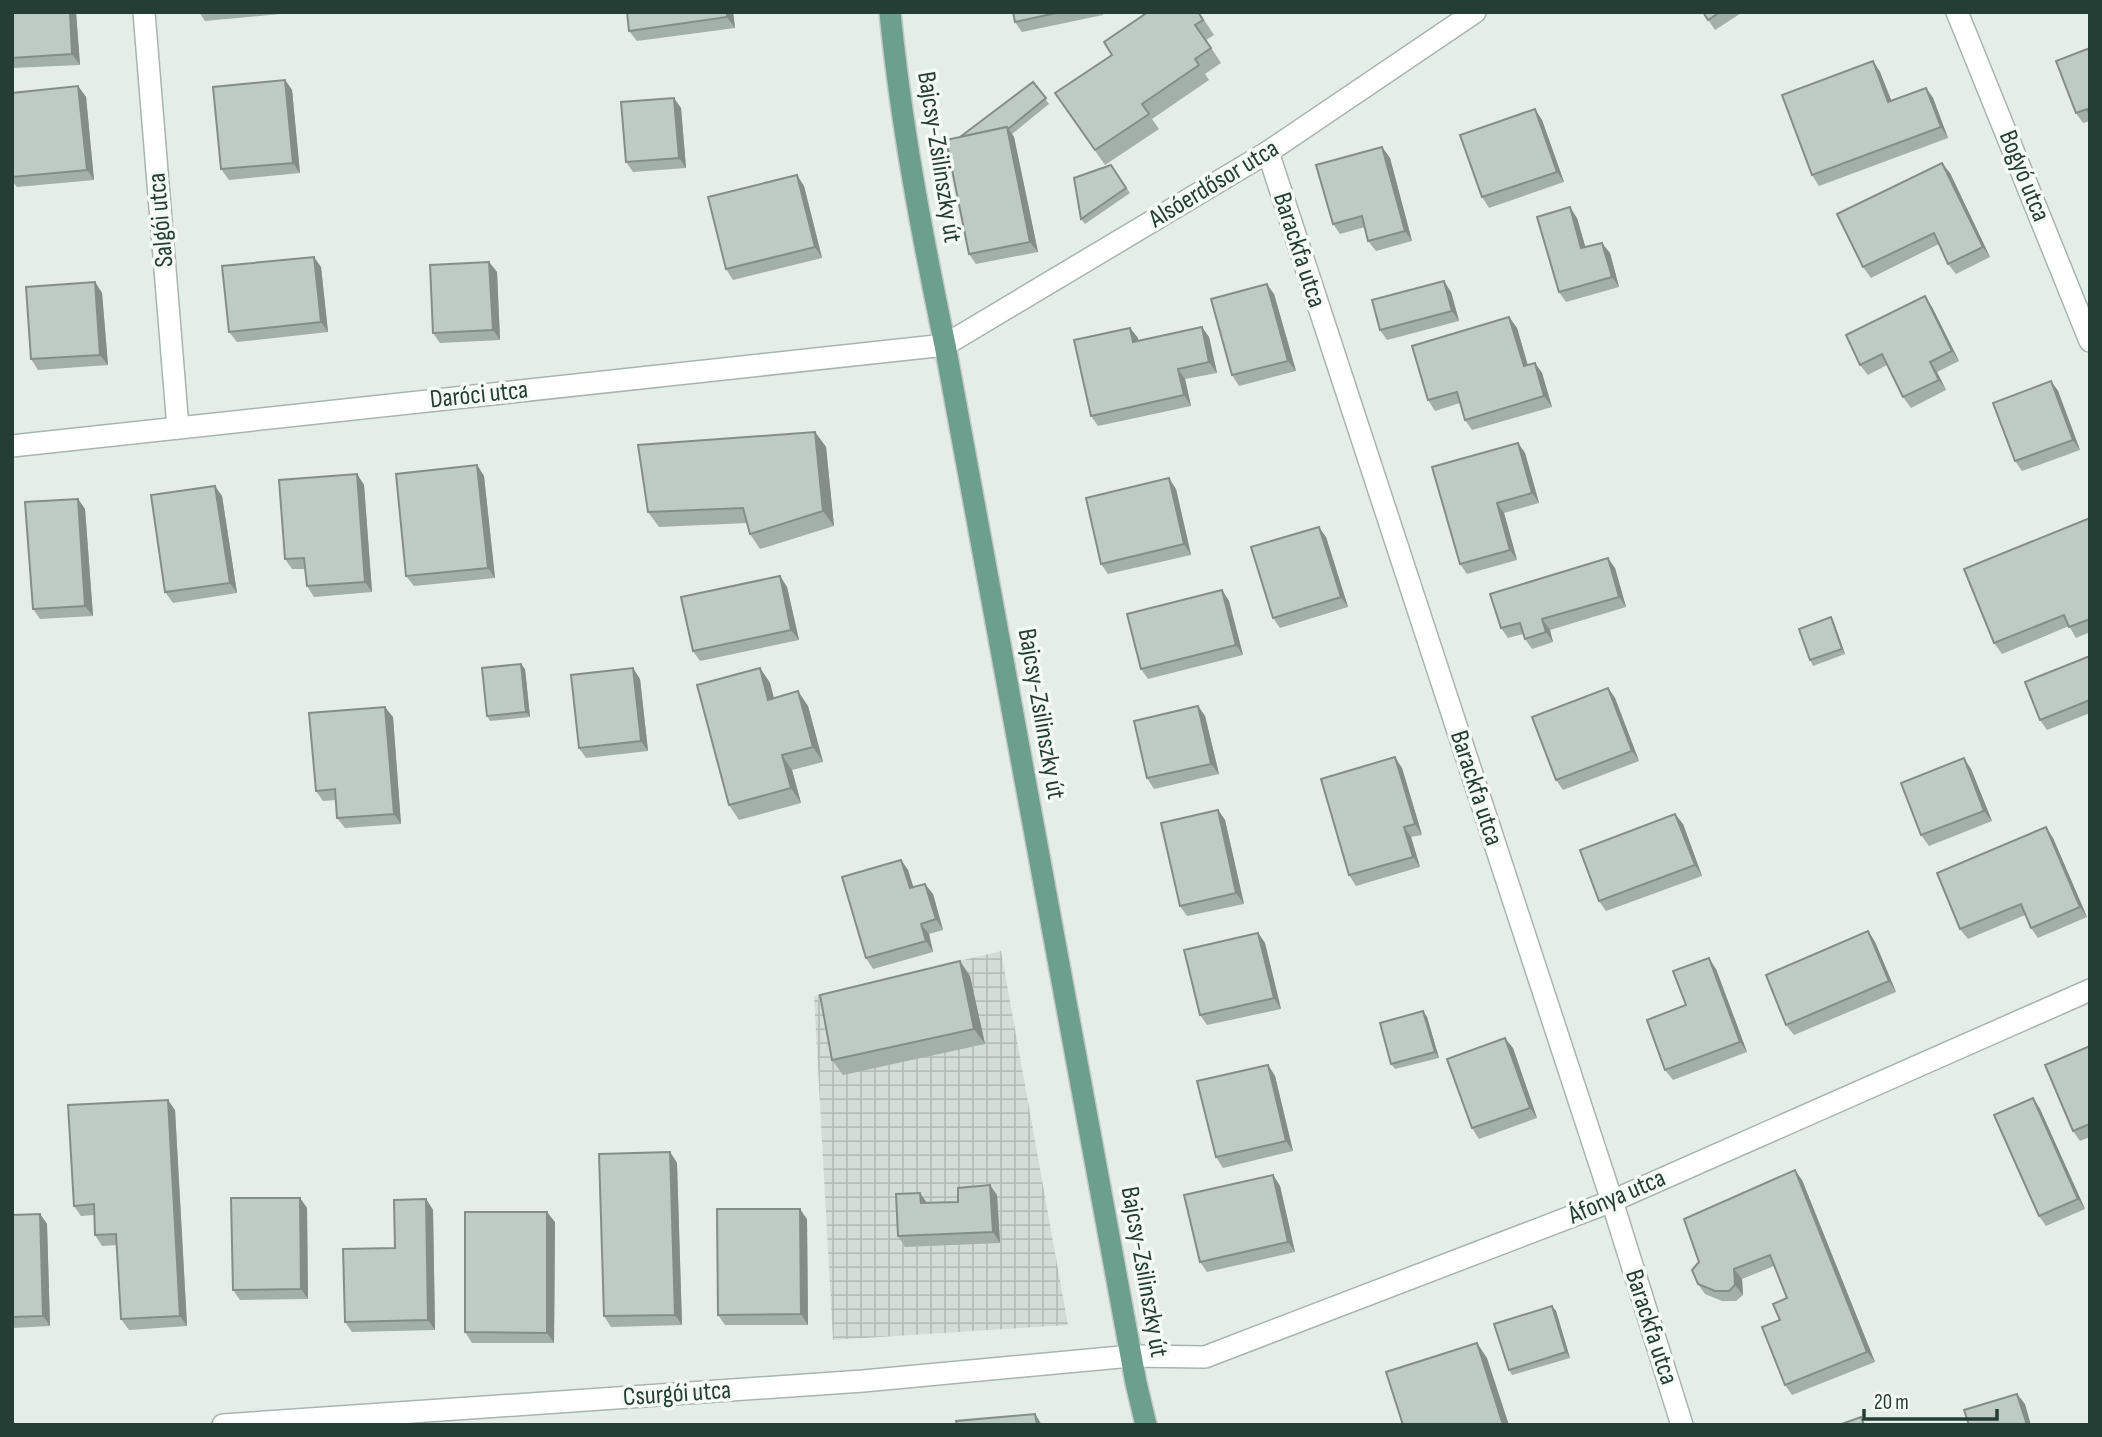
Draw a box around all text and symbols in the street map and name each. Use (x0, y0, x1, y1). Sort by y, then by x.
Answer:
street label: Bajcsy-Zsilinszky út (910, 69, 968, 245)
street label: Bogyó utca (1992, 126, 2056, 226)
street label: Alsóerdősor utca (1143, 133, 1285, 235)
street label: Salgói utca (141, 171, 181, 269)
street label: Barackfa utca (1266, 189, 1332, 311)
street label: Daróci utca (428, 374, 530, 416)
street label: Bajcsy-Zsilinszky út (1011, 626, 1071, 802)
street label: Barackfa utca (1443, 727, 1509, 849)
street label: Áfonya utca (1563, 1163, 1670, 1232)
street label: Bajcsy-Zsilinszky út (1114, 1184, 1174, 1360)
street label: Barackfa utca (1618, 1266, 1684, 1388)
street label: Csurgói utca (622, 1375, 732, 1413)
scale bar (1864, 1378, 1997, 1422)
text: 20 m (1874, 1390, 1909, 1415)

